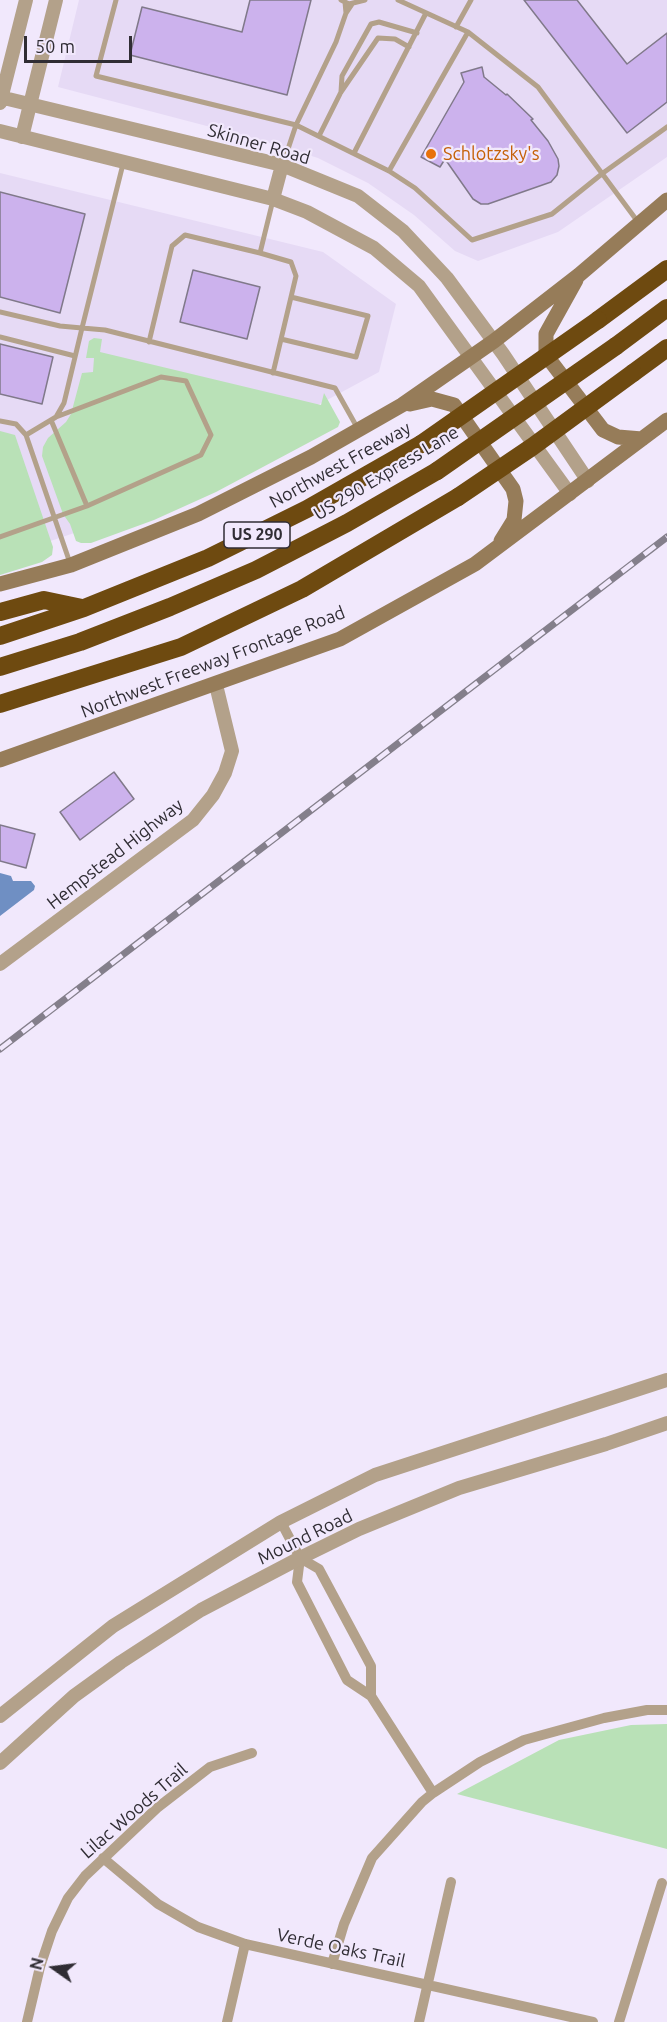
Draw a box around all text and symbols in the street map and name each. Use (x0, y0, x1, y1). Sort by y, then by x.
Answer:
scale bar (27, 24, 135, 62)
text: 50 m (35, 36, 75, 56)
street label: Skinner Road (205, 119, 313, 169)
place label: Schlotzsky's (443, 143, 539, 165)
marker: Schlotzsky's (424, 147, 438, 161)
street label: Northwest Freeway (266, 417, 414, 513)
street label: US 290 Express Lane (310, 421, 462, 525)
road number: US 290 (224, 522, 290, 548)
street label: Northwest Freeway Frontage Road (78, 602, 348, 722)
street label: Hempstead Highway (43, 794, 187, 914)
street label: Mound Road (254, 1505, 356, 1569)
street label: Lilac Woods Trail (76, 1759, 192, 1863)
street label: Verde Oaks Trail (275, 1924, 407, 1972)
north arrow (24, 1938, 84, 1998)
text: N (26, 1956, 47, 1972)

